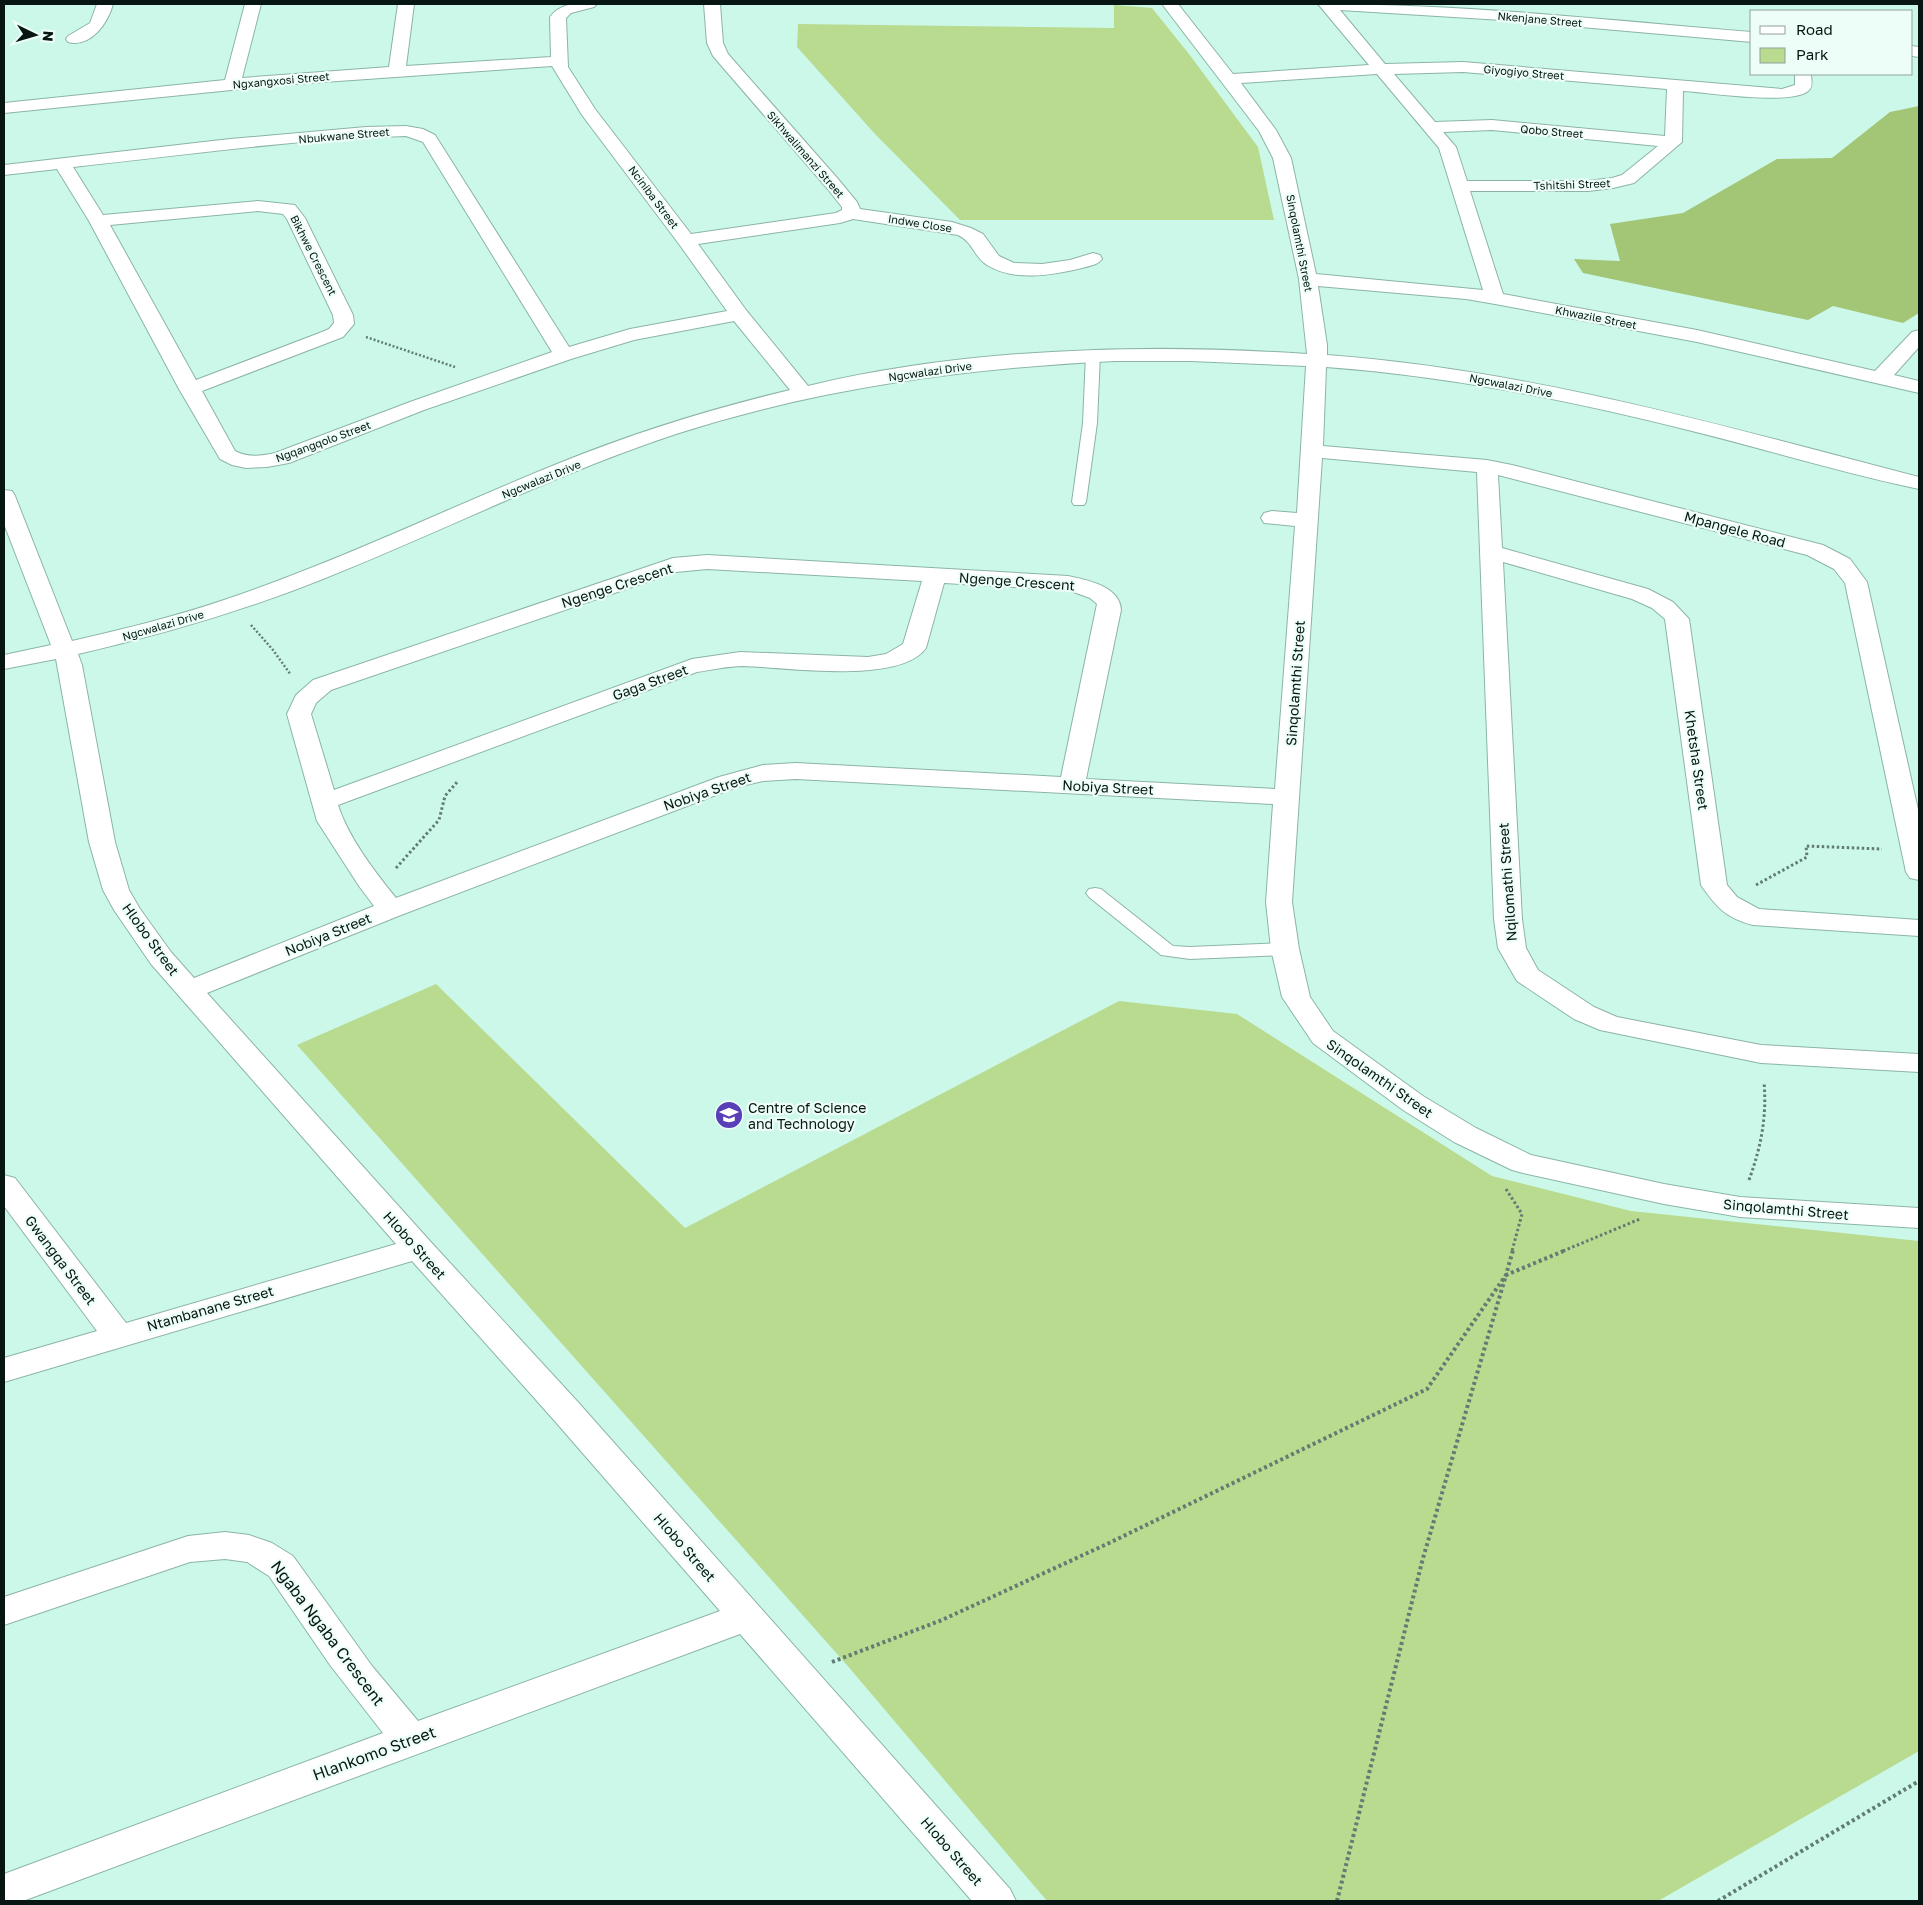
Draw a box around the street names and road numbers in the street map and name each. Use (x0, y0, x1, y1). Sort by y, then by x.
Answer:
street label: Nkenjane Street (1497, 9, 1583, 29)
street label: Giyogiyo Street (1483, 62, 1565, 82)
street label: Ngxangxosi Street (232, 69, 330, 91)
street label: Sikhwalimanzi Street (765, 108, 847, 200)
street label: Qobo Street (1520, 122, 1584, 140)
street label: Nbukwane Street (298, 125, 390, 145)
street label: Nciniba Street (626, 163, 682, 231)
street label: Tshitshi Street (1533, 176, 1611, 192)
street label: Sinqolamthi Street (1284, 193, 1316, 293)
street label: Indwe Close (887, 212, 953, 234)
street label: Bikhwe Crescent (288, 213, 340, 297)
street label: Khwazile Street (1554, 303, 1638, 331)
street label: Ngcwalazi Drive (887, 359, 973, 383)
street label: Ngcwalazi Drive (1468, 371, 1554, 399)
street label: Ngqangqolo Street (274, 418, 372, 464)
street label: Ngcwalazi Drive (500, 457, 582, 501)
street label: Mpangele Road (1682, 507, 1788, 551)
street label: Ngenge Crescent (559, 559, 675, 611)
street label: Ngenge Crescent (958, 568, 1076, 594)
street label: Ngcwalazi Drive (121, 607, 205, 643)
street label: Sinqolamthi Street (1282, 620, 1308, 746)
street label: Gaga Street (610, 660, 690, 704)
street label: Khetsha Street (1682, 709, 1712, 811)
street label: Nobiya Street (661, 768, 753, 814)
street label: Nobiya Street (1062, 776, 1154, 798)
street label: Nqilomathi Street (1494, 822, 1520, 942)
street label: Hlobo Street (119, 899, 183, 979)
street label: Nobiya Street (282, 909, 374, 959)
street label: Sinqolamthi Street (1324, 1035, 1436, 1121)
street label: Sinqolamthi Street (1723, 1195, 1849, 1223)
street label: Hlobo Street (380, 1208, 450, 1282)
street label: Gwangqa Street (22, 1212, 100, 1308)
street label: Ntambanane Street (145, 1282, 275, 1334)
street label: Hlobo Street (651, 1509, 719, 1585)
street label: Ngaba Ngaba Crescent (267, 1556, 389, 1710)
street label: Hlankomo Street (310, 1721, 438, 1785)
street label: Hlobo Street (918, 1813, 986, 1889)

